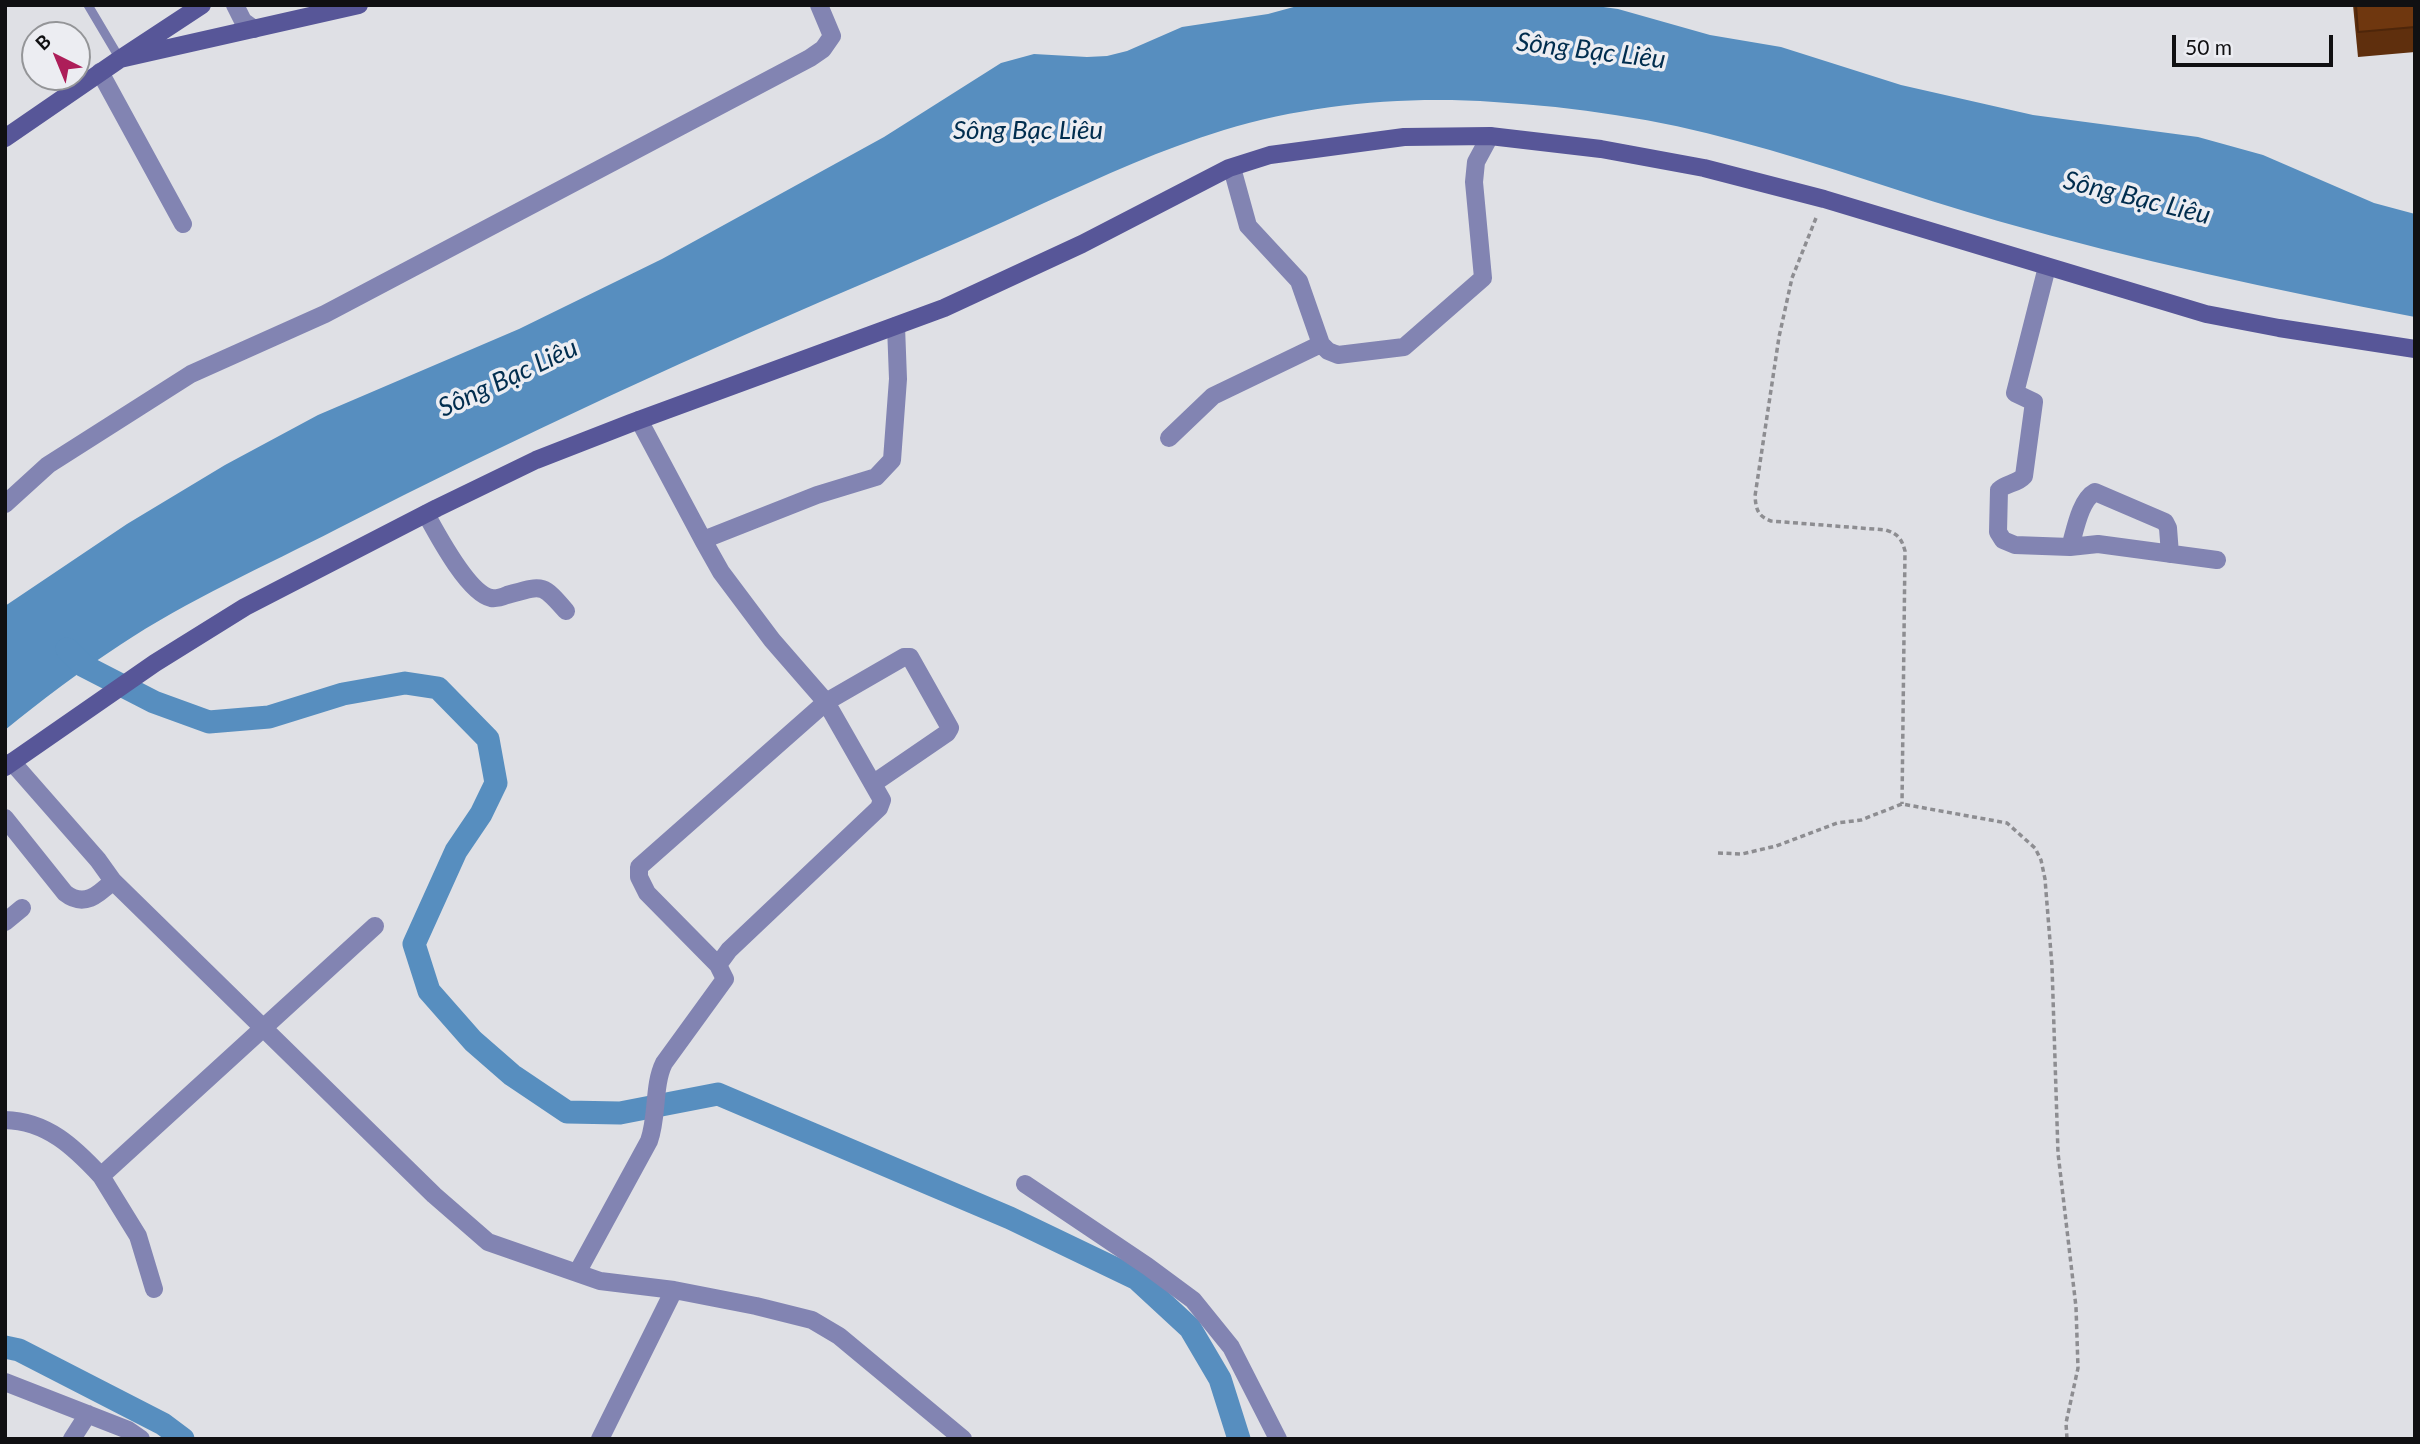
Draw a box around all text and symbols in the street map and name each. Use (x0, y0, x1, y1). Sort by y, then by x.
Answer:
north arrow (21, 21, 91, 91)
scale bar (2175, 21, 2336, 65)
water label: Sông Bạc Liêu (1515, 26, 1667, 76)
text: B (30, 29, 55, 54)
text: 50 m (2185, 34, 2232, 59)
water label: Sông Bạc Liêu (953, 115, 1103, 147)
water label: Sông Bạc Liêu (2060, 165, 2214, 231)
water label: Sông Bạc Liêu (433, 332, 583, 424)

